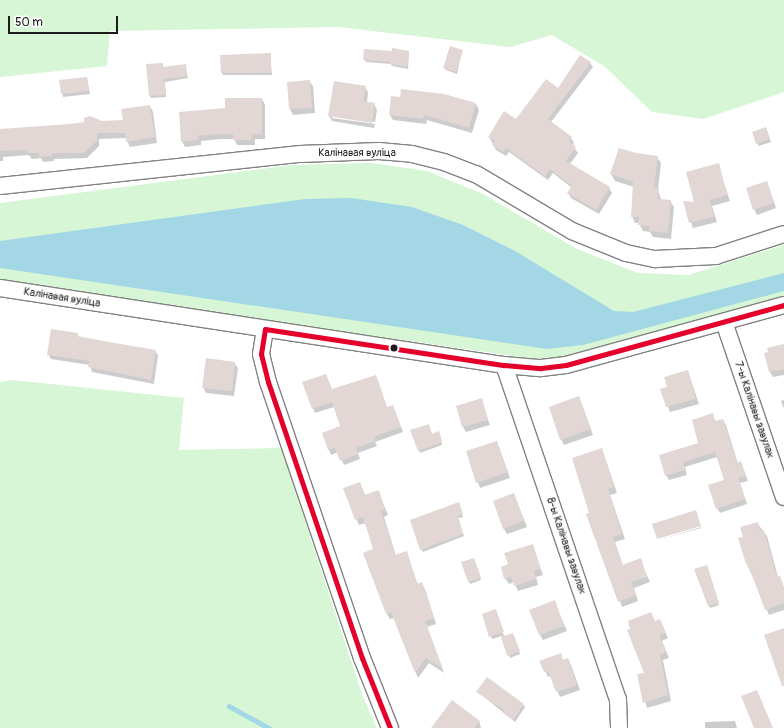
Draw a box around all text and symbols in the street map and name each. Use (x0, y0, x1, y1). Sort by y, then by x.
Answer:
scale bar (10, 8, 120, 34)
text: 50 m (15, 15, 43, 30)
street label: Калінавая вуліца (318, 146, 396, 160)
street label: Калінавая вуліца (23, 285, 101, 311)
unlabelled marker (389, 343, 399, 353)
street label: 7-ы Калінавы завулак (731, 360, 777, 460)
street label: 8-ы Калінавы завулак (543, 496, 589, 596)

